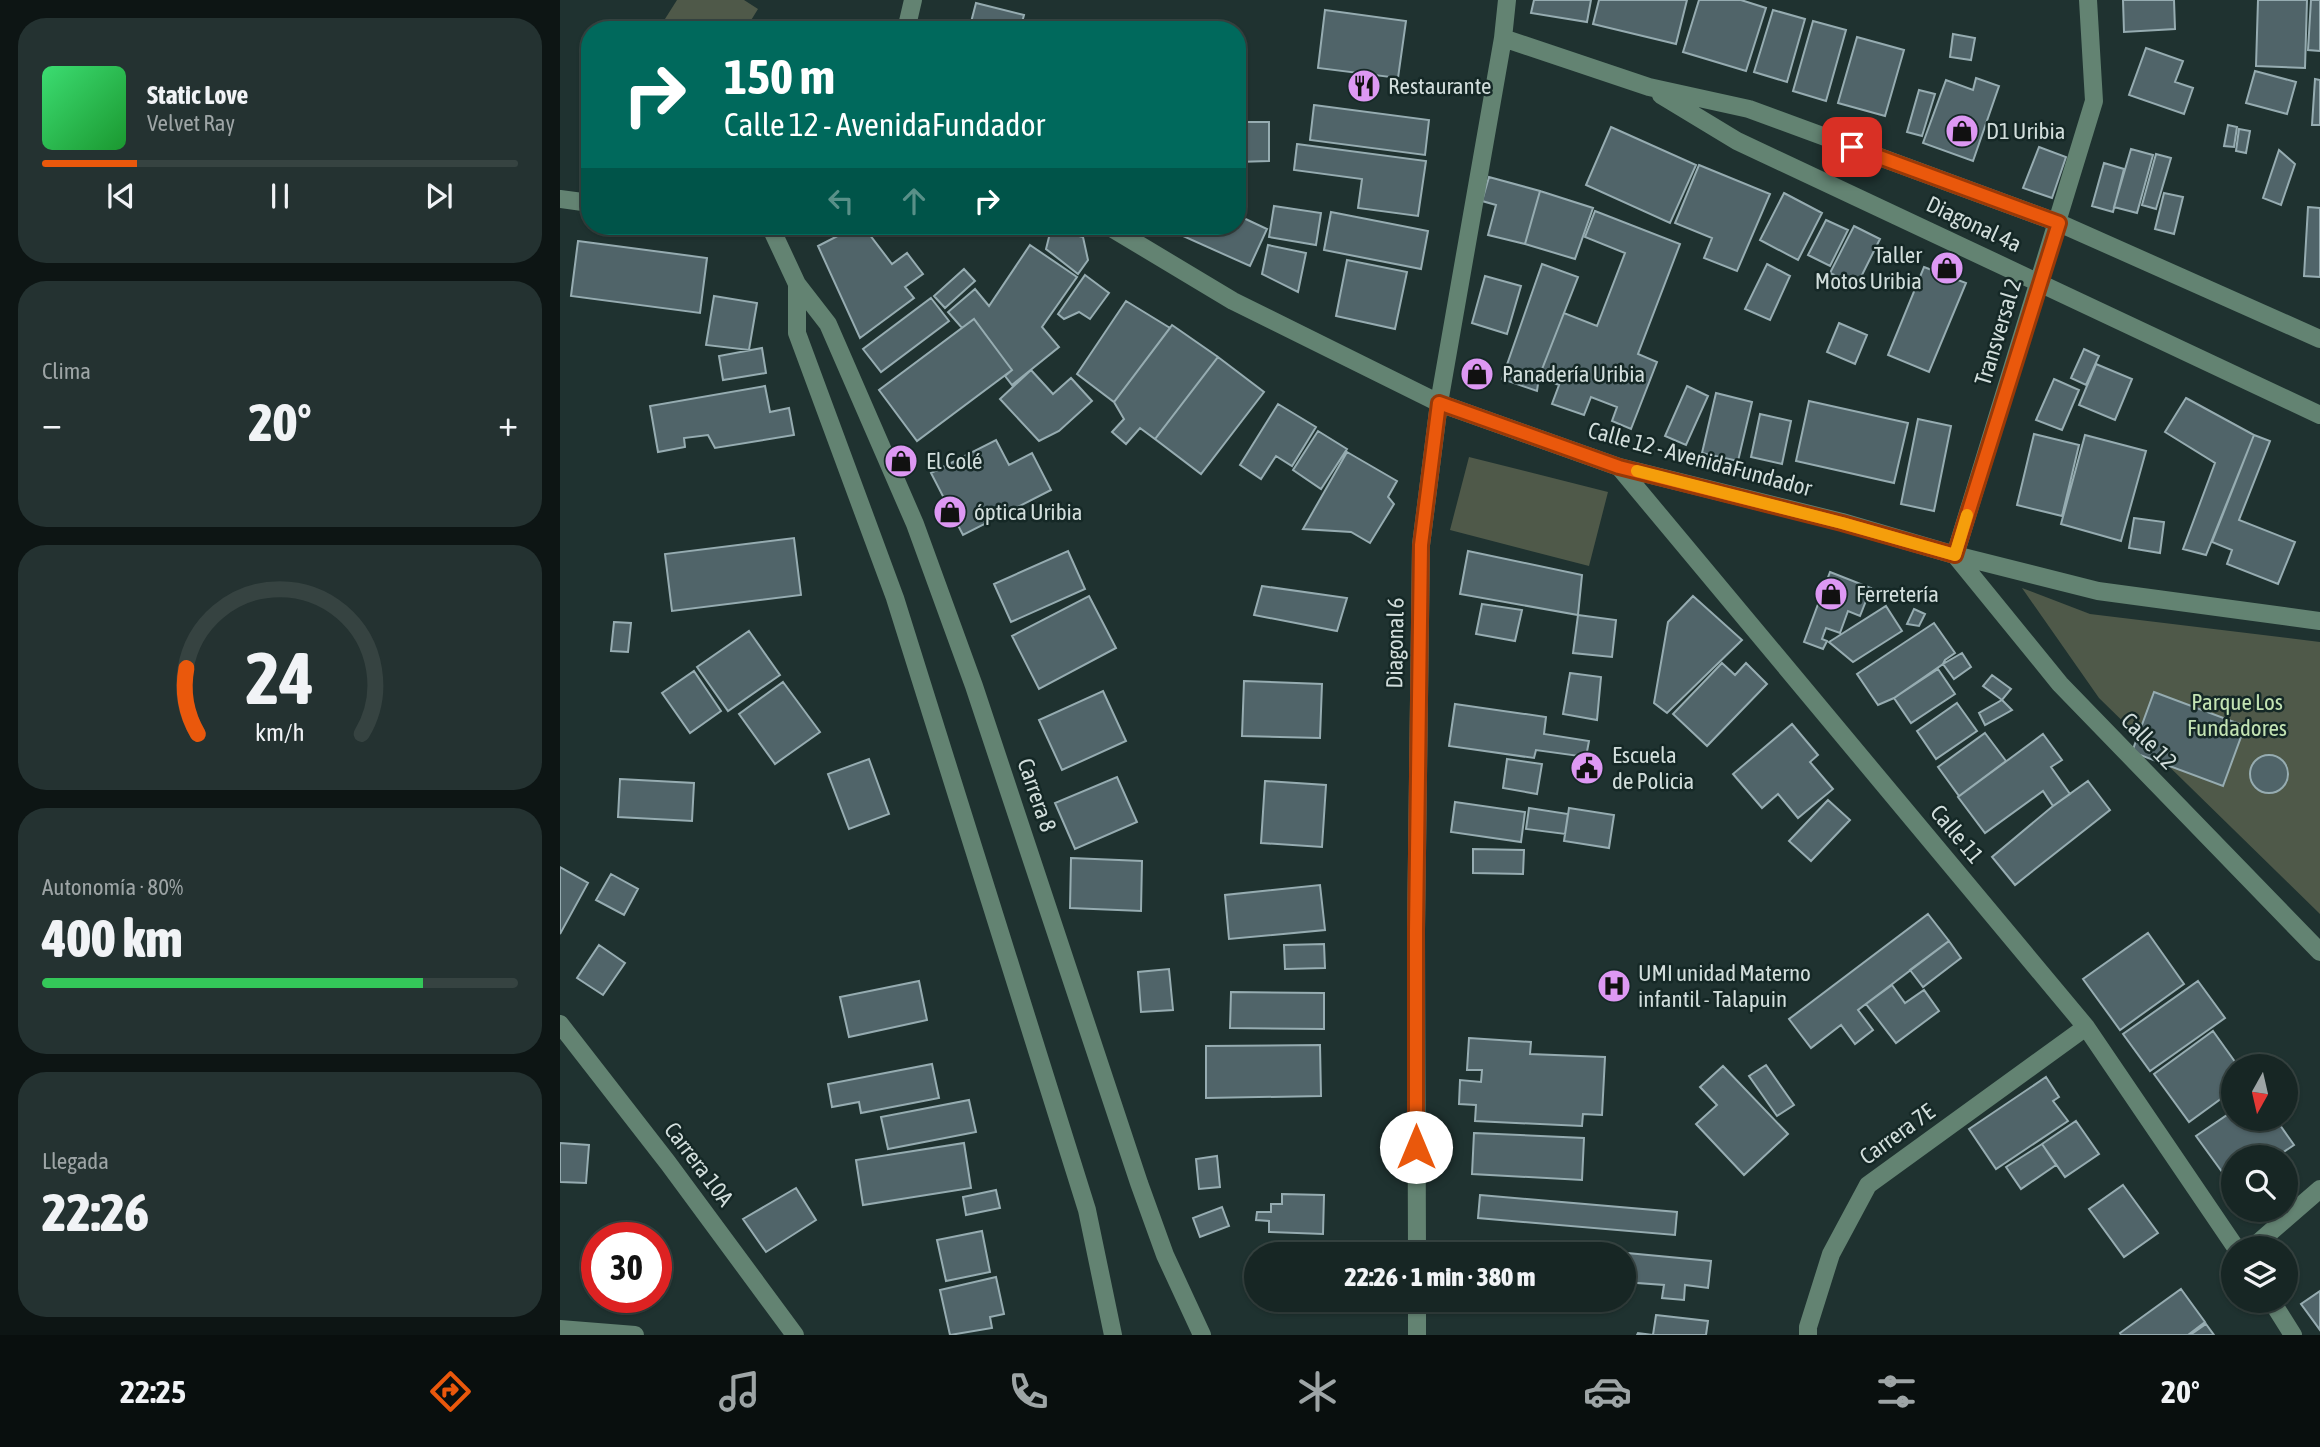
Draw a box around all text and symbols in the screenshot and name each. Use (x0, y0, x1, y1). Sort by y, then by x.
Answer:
text: 150 m (724, 48, 835, 104)
icon: right (609, 49, 700, 140)
restaurant icon: Restaurante (1345, 67, 1383, 105)
place label: Restaurante (1388, 73, 1492, 99)
text: Static Love (147, 80, 248, 110)
text: Calle 12 - AvenidaFundador (724, 106, 1045, 143)
text: Velvet Ray (147, 110, 235, 136)
shop icon: D1 Uribia (1943, 112, 1981, 150)
pin (1822, 117, 1882, 177)
place label: D1 Uribia (1986, 118, 2065, 144)
icon: arrive (1833, 128, 1871, 166)
icon: previous (102, 177, 140, 215)
icon: pause (261, 177, 299, 215)
icon: next (420, 177, 458, 215)
icon: left (822, 182, 860, 220)
icon: ahead (895, 182, 933, 220)
icon: right (968, 182, 1006, 220)
street label: Diagonal 4a (1922, 191, 2026, 257)
place label: Taller Motos Uribia (1815, 242, 1923, 294)
shop icon: Taller Motos Uribia (1928, 249, 1966, 287)
street label: Transversal 2 (1969, 275, 2027, 389)
shop icon: Panadería Uribia (1458, 355, 1496, 393)
text: Clima (42, 358, 91, 384)
place label: Panadería Uribia (1502, 361, 1645, 387)
text: 20° (248, 392, 312, 452)
text: − (42, 401, 62, 444)
text: + (498, 401, 518, 444)
street label: Calle 12 - AvenidaFundador (1585, 417, 1816, 502)
shop icon: El Colé (882, 442, 920, 480)
place label: El Colé (926, 448, 983, 474)
shop icon: óptica Uribia (931, 493, 969, 531)
place label: óptica Uribia (974, 499, 1083, 525)
shop icon: Ferretería (1812, 575, 1850, 613)
place label: Ferretería (1856, 581, 1939, 607)
street label: Diagonal 6 (1381, 597, 1409, 689)
text: 24 (246, 636, 314, 719)
park label: Parque Los Fundadores (2187, 689, 2287, 741)
street label: Calle 12 (2116, 707, 2182, 775)
text: km/h (255, 717, 305, 745)
place label: Escuela de Policia (1612, 742, 1694, 794)
public building icon: Escuela de Policia (1568, 749, 1606, 787)
street label: Carrera 8 (1012, 755, 1062, 835)
street label: Calle 11 (1925, 800, 1989, 868)
text: Autonomía · 80% (42, 874, 183, 900)
text: 400 km (42, 908, 183, 968)
place label: UMI unidad Materno infantil - Talapuin (1638, 960, 1811, 1012)
hospital icon: UMI unidad Materno infantil - Talapuin (1595, 967, 1633, 1005)
north arrow (2221, 1054, 2298, 1130)
map controls (2221, 1054, 2298, 1313)
street label: Carrera 7E (1855, 1098, 1940, 1170)
position arrow (1379, 1110, 1453, 1184)
street label: Carrera 10A (659, 1117, 739, 1212)
button: search (2221, 1145, 2298, 1222)
text: Llegada (42, 1148, 109, 1174)
text: 22:26 (42, 1182, 149, 1242)
speed limit sign: 30 (581, 1222, 672, 1313)
button: layers (2221, 1236, 2298, 1313)
text: 22:26 · 1 min · 380 m (1345, 1262, 1535, 1292)
icon: directions (426, 1367, 475, 1416)
icon: music (715, 1367, 764, 1416)
icon: phone (1004, 1367, 1053, 1416)
icon: climate (1293, 1367, 1342, 1416)
icon: car (1583, 1367, 1632, 1416)
icon: filters (1872, 1367, 1921, 1416)
text: 22:25 (120, 1373, 186, 1410)
text: 20° (2161, 1373, 2200, 1410)

